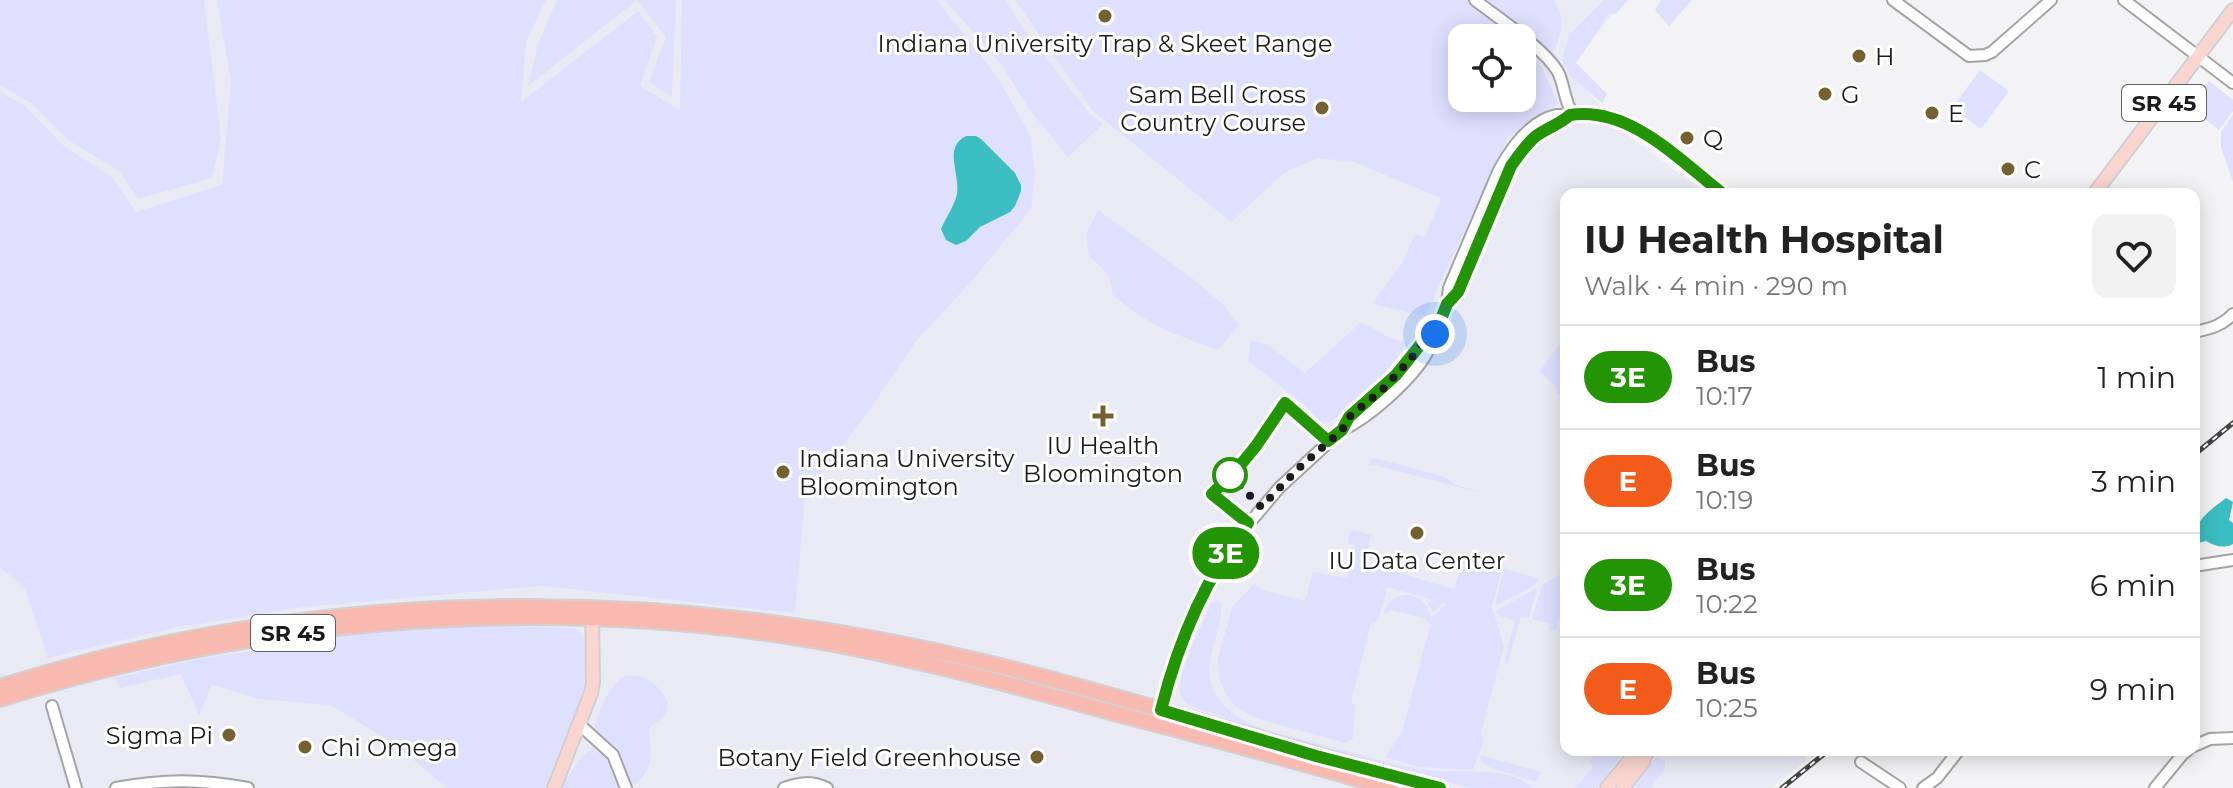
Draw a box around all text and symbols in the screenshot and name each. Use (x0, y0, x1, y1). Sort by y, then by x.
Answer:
marker: Indiana University Trap & Skeet Range (1096, 7, 1114, 25)
map controls (1448, 24, 1536, 112)
button: locate (1448, 24, 1536, 112)
place label: Indiana University Trap & Skeet Range (878, 29, 1332, 58)
place label: H (1875, 42, 1895, 71)
marker: H (1850, 47, 1868, 65)
place label: Sam Bell Cross Country Course (1120, 80, 1306, 137)
place label: G (1841, 80, 1860, 109)
marker: G (1816, 85, 1834, 103)
road number: SR 45 (2122, 85, 2206, 121)
marker: Sam Bell Cross Country Course (1313, 99, 1331, 117)
place label: E (1948, 99, 1964, 128)
marker: E (1923, 104, 1941, 122)
place label: Q (1703, 124, 1723, 153)
marker: Q (1678, 129, 1696, 147)
place label: C (2024, 155, 2041, 184)
marker: C (1999, 160, 2017, 178)
button: heart (2092, 214, 2176, 298)
text: IU Health Hospital (1584, 216, 1944, 263)
text: Walk · 4 min · 290 m (1584, 270, 1848, 302)
your location (1415, 314, 1455, 354)
text: Bus (1696, 343, 1756, 380)
text: 1 min (2097, 359, 2176, 396)
text: 3E (1610, 360, 1646, 394)
text: 10:17 (1696, 380, 1753, 412)
marker: IU Health Bloomington (1092, 405, 1114, 427)
place label: IU Health Bloomington (1023, 431, 1183, 488)
place label: Indiana University Bloomington (799, 444, 1014, 501)
text: Bus (1696, 447, 1756, 484)
unlabelled marker (1213, 458, 1247, 492)
marker: Indiana University Bloomington (774, 463, 792, 481)
text: 3 min (2091, 463, 2176, 500)
text: E (1619, 464, 1637, 498)
text: 10:19 (1696, 484, 1753, 516)
marker: IU Data Center (1408, 524, 1426, 542)
line badge: 3E (1190, 527, 1262, 579)
text: 3E (1208, 536, 1244, 570)
place label: IU Data Center (1329, 546, 1505, 575)
text: Bus (1696, 551, 1756, 588)
text: 6 min (2090, 567, 2176, 604)
text: 3E (1610, 568, 1646, 602)
text: 10:22 (1696, 588, 1758, 620)
road number: SR 45 (251, 615, 335, 651)
text: Bus (1696, 655, 1756, 692)
text: 9 min (2090, 671, 2176, 708)
text: E (1619, 672, 1637, 706)
text: 10:25 (1696, 692, 1758, 724)
place label: Sigma Pi (106, 721, 213, 750)
marker: Sigma Pi (220, 726, 238, 744)
place label: Chi Omega (321, 733, 458, 762)
marker: Chi Omega (296, 738, 314, 756)
place label: Botany Field Greenhouse (718, 743, 1021, 772)
marker: Botany Field Greenhouse (1028, 748, 1046, 766)

